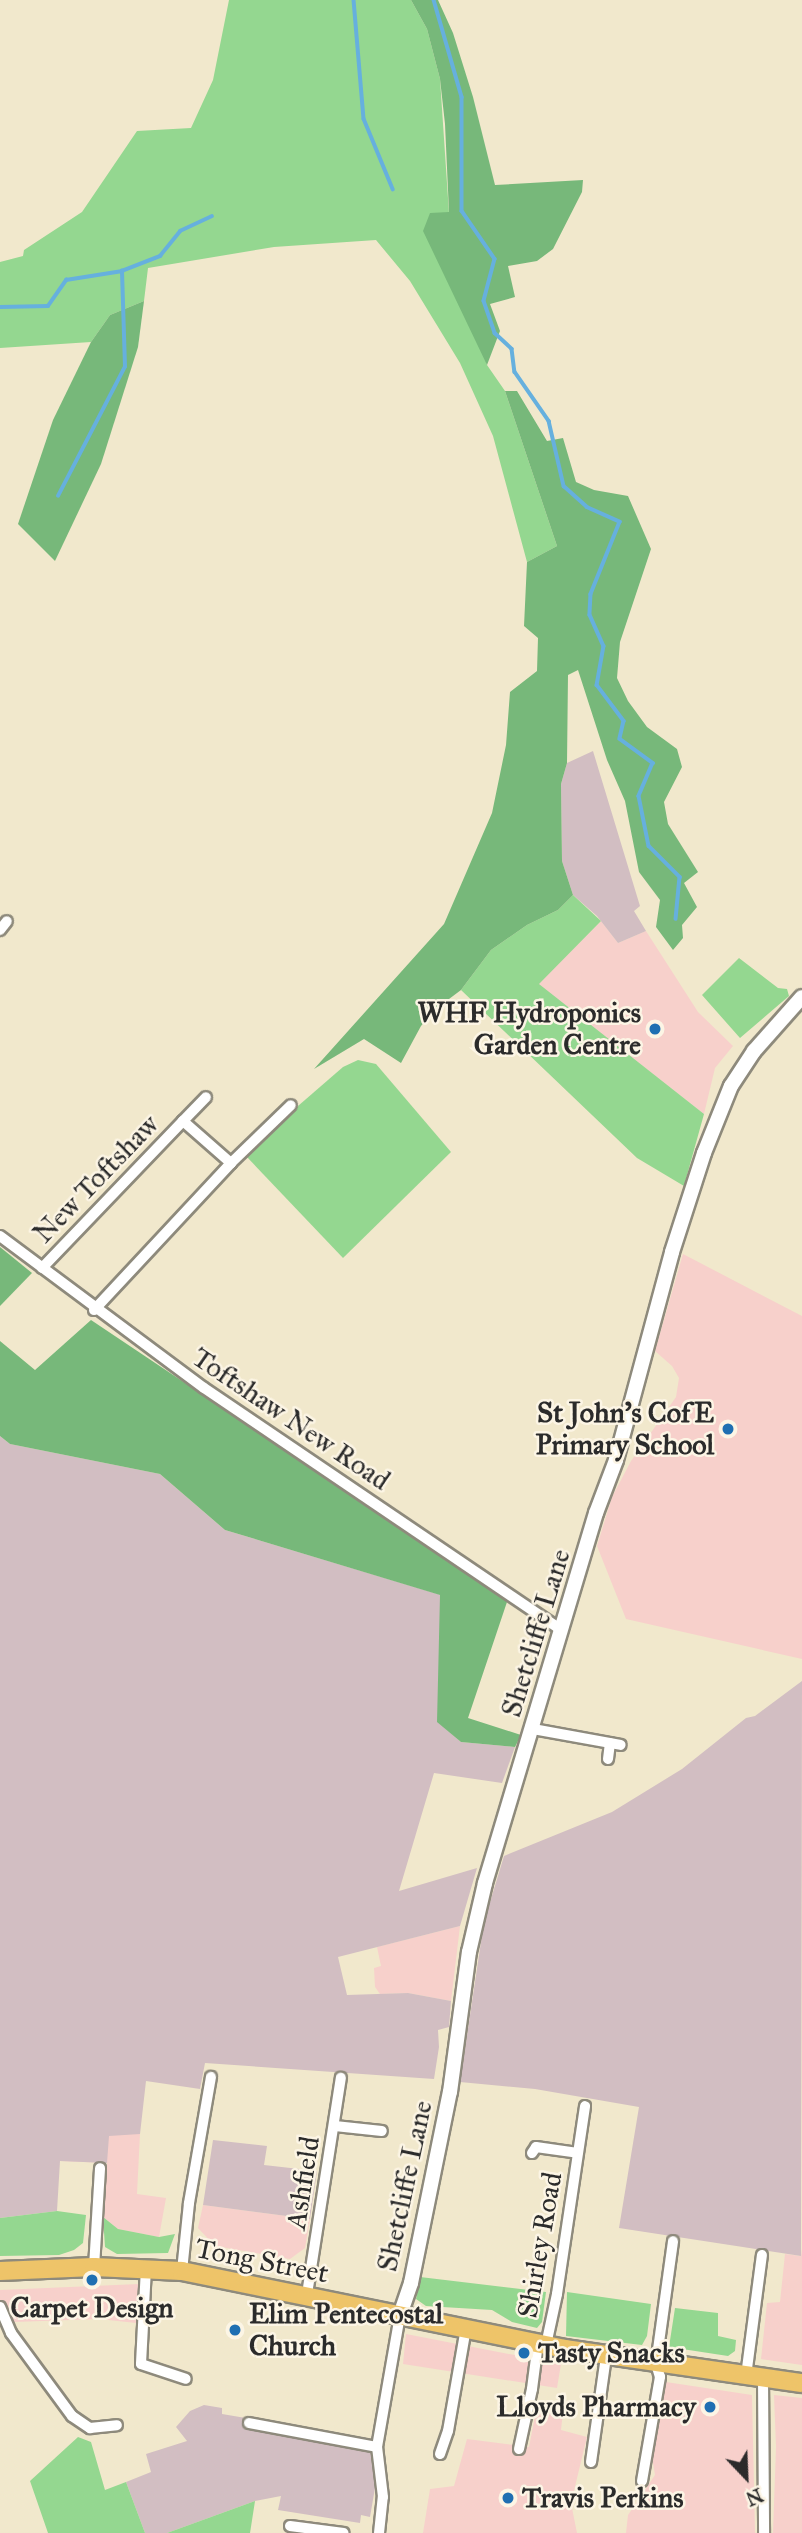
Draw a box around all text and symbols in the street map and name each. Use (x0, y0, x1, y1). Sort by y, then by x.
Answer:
place label: WHF Hydroponics Garden Centre (418, 996, 641, 1062)
marker: WHF Hydroponics Garden Centre (647, 1021, 663, 1037)
street label: New Toftshaw (26, 1108, 166, 1250)
street label: Toftshaw New Road (186, 1340, 396, 1498)
place label: St John's CofE Primary School (535, 1396, 714, 1462)
marker: St John's CofE Primary School (720, 1421, 736, 1437)
street label: Shetcliffe Lane (494, 1545, 578, 1721)
street label: Shetcliffe Lane (370, 2097, 440, 2275)
street label: Ashfield (279, 2134, 327, 2232)
street label: Shirley Road (511, 2169, 569, 2321)
street label: Tong Street (193, 2232, 331, 2290)
marker: Carpet Design (84, 2272, 100, 2288)
place label: Carpet Design (11, 2291, 173, 2325)
place label: Elim Pentecostal Church (249, 2297, 443, 2363)
marker: Elim Pentecostal Church (227, 2322, 243, 2338)
place label: Tasty Snacks (538, 2336, 685, 2370)
marker: Tasty Snacks (516, 2345, 532, 2361)
place label: Lloyds Pharmacy (496, 2390, 696, 2424)
marker: Lloyds Pharmacy (702, 2399, 718, 2415)
north arrow (711, 2442, 781, 2512)
place label: Travis Perkins (522, 2481, 683, 2515)
text: N (742, 2483, 766, 2511)
marker: Travis Perkins (500, 2490, 516, 2506)

